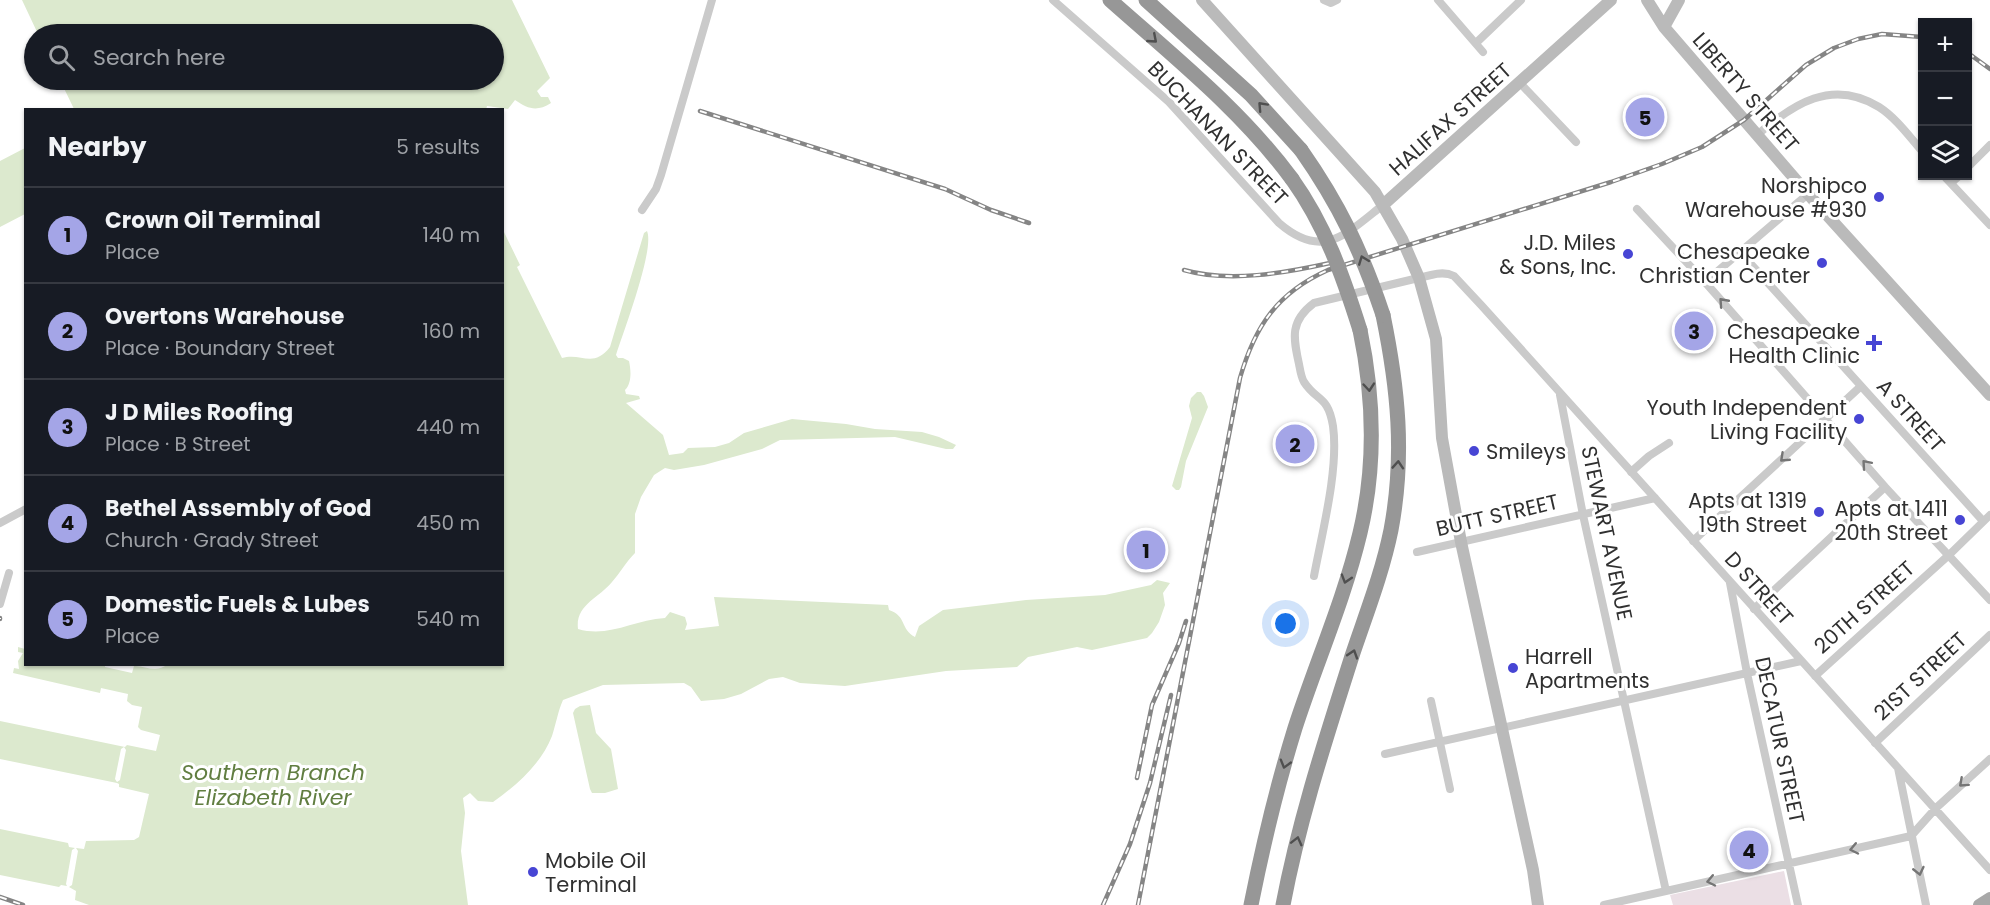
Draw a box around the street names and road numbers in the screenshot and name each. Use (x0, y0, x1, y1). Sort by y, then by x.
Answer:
street label: LIBERTY STREET (1686, 26, 1806, 158)
street label: BUCHANAN STREET (1141, 54, 1295, 212)
street label: HALIFAX STREET (1382, 56, 1518, 182)
street label: A STREET (1870, 372, 1952, 458)
street label: STEWART AVENUE (1574, 443, 1640, 623)
street label: BUTT STREET (1433, 487, 1561, 543)
street label: D STREET (1718, 545, 1800, 631)
street label: 20TH STREET (1807, 554, 1921, 660)
street label: 21ST STREET (1867, 625, 1973, 727)
street label: DECATUR STREET (1748, 654, 1812, 826)

